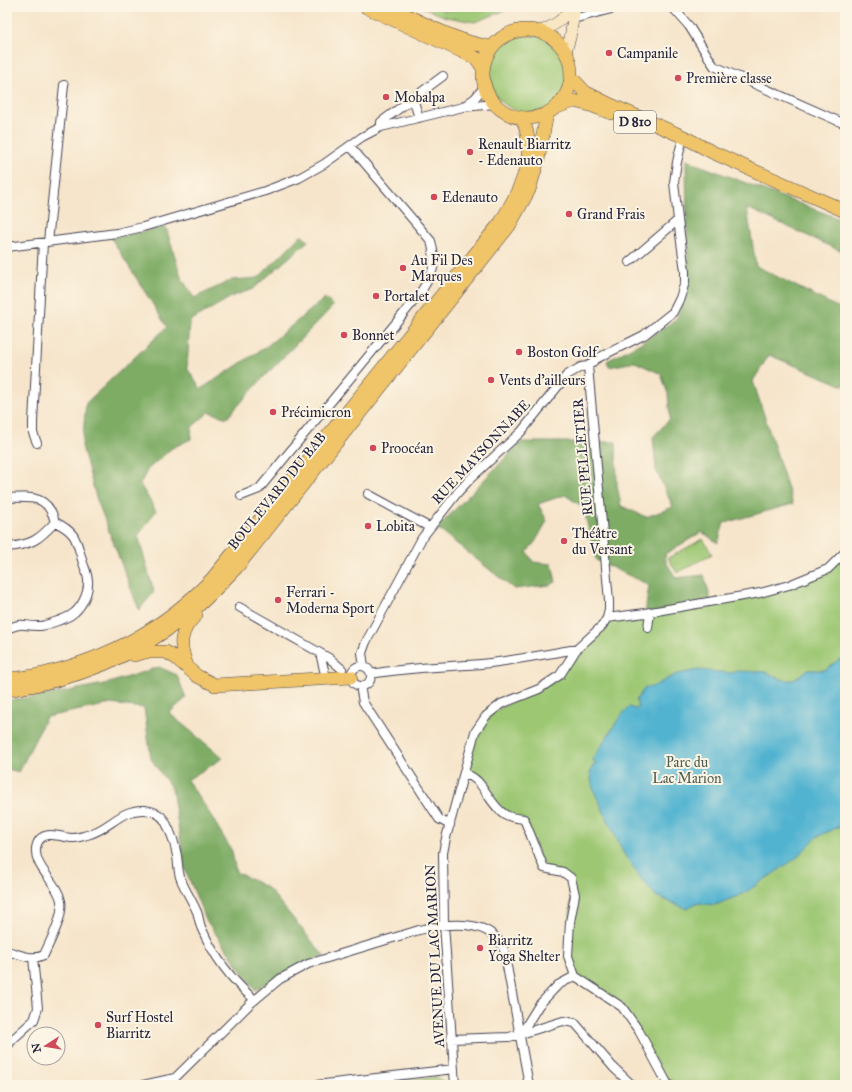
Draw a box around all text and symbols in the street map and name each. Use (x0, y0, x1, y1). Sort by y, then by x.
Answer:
place label: Campanile (617, 45, 678, 62)
marker: Campanile (604, 48, 614, 58)
place label: Première classe (686, 70, 772, 87)
marker: Première classe (673, 73, 683, 83)
place label: Mobalpa (394, 89, 445, 106)
marker: Mobalpa (381, 92, 391, 102)
road number: D 810 (614, 111, 656, 133)
place label: Renault Biarritz - Edenauto (478, 136, 571, 169)
marker: Renault Biarritz - Edenauto (465, 147, 475, 157)
place label: Edenauto (442, 189, 498, 206)
marker: Edenauto (429, 192, 439, 202)
place label: Grand Frais (577, 206, 645, 223)
marker: Grand Frais (564, 209, 574, 219)
place label: Au Fil Des Marques (410, 252, 473, 286)
marker: Au Fil Des Marques (398, 263, 408, 273)
place label: Portalet (384, 288, 429, 305)
marker: Portalet (371, 291, 381, 301)
place label: Bonnet (352, 327, 394, 344)
marker: Bonnet (339, 330, 349, 340)
place label: Boston Golf (527, 344, 599, 361)
marker: Boston Golf (514, 347, 524, 357)
place label: Vents d'ailleurs (498, 372, 585, 389)
marker: Vents d'ailleurs (486, 375, 496, 385)
street label: RUE MAYSONNABE (428, 396, 534, 508)
street label: RUE PELLETIER (569, 396, 597, 516)
place label: Précimicron (281, 404, 351, 421)
marker: Précimicron (268, 407, 278, 417)
street label: BOULEVARD DU BAB (224, 429, 330, 553)
place label: Proocéan (381, 440, 434, 457)
marker: Proocéan (368, 443, 378, 453)
place label: Lobita (376, 518, 415, 535)
marker: Lobita (363, 521, 373, 531)
place label: Théâtre du Versant (572, 525, 633, 558)
marker: Théâtre du Versant (559, 536, 569, 546)
place label: Ferrari - Moderna Sport (286, 584, 374, 617)
marker: Ferrari - Moderna Sport (273, 595, 283, 605)
park label: Parc du Lac Marion (652, 754, 722, 787)
street label: AVENUE DU LAC MARION (422, 864, 448, 1049)
place label: Biarritz Yoga Shelter (488, 932, 561, 965)
marker: Biarritz Yoga Shelter (475, 943, 485, 953)
place label: Surf Hostel Biarritz (106, 1009, 173, 1042)
marker: Surf Hostel Biarritz (93, 1020, 103, 1030)
north arrow (26, 1026, 66, 1066)
text: N (29, 1041, 44, 1054)

